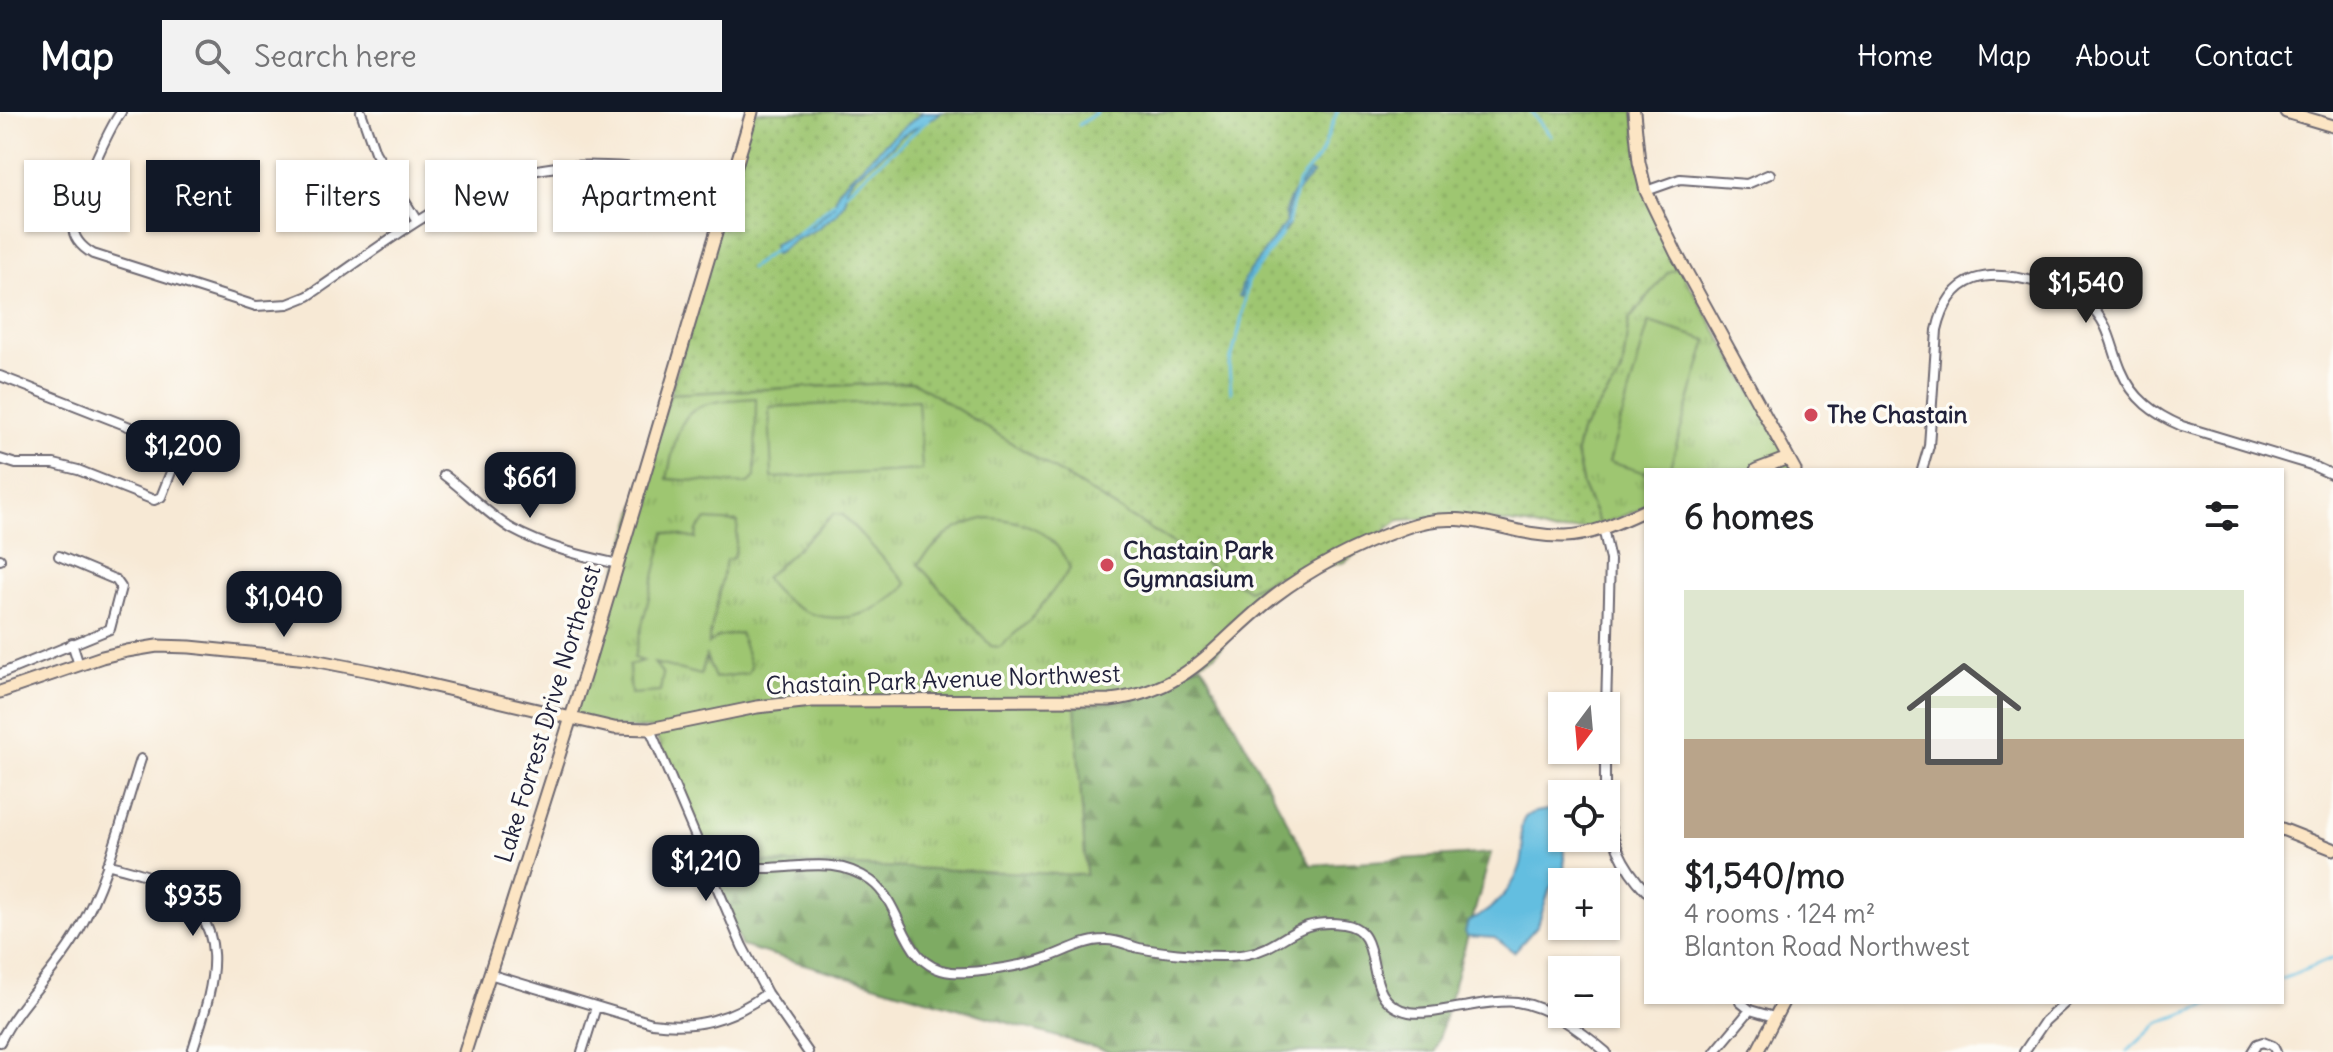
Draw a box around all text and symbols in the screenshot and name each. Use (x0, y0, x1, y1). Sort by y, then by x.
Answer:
search box (162, 20, 722, 92)
text: Map (40, 33, 114, 80)
icon: search (190, 34, 234, 78)
text: Search here (254, 37, 417, 75)
text: Home (1857, 38, 1933, 74)
text: Map (1977, 38, 2031, 74)
text: About (2075, 38, 2150, 74)
text: Contact (2194, 38, 2293, 74)
chip: Buy (24, 160, 130, 232)
chip: Rent (146, 160, 260, 232)
chip: Filters (276, 160, 409, 232)
chip: New (425, 160, 537, 232)
chip: Apartment (553, 160, 745, 232)
pin: $1,540 (2021, 257, 2151, 325)
text: $1,540 (2048, 266, 2124, 299)
place label: The Chastain (1827, 399, 1967, 429)
marker: The Chastain (1802, 406, 1820, 424)
pin: $1,200 (118, 420, 248, 488)
text: $1,200 (144, 429, 222, 462)
pin: $661 (483, 452, 577, 520)
text: $661 (503, 461, 557, 494)
icon: filters (2200, 494, 2244, 538)
text: 6 homes (1684, 495, 1814, 538)
place label: Chastain Park Gymnasium (1123, 535, 1274, 593)
marker: Chastain Park Gymnasium (1098, 556, 1116, 574)
street label: Lake Forrest Drive Northeast (487, 561, 607, 866)
pin: $1,040 (219, 571, 349, 639)
text: $1,040 (245, 580, 324, 613)
icon: home (1892, 642, 2036, 786)
street label: Chastain Park Avenue Northwest (765, 658, 1121, 700)
north arrow (1548, 692, 1620, 764)
map controls (1548, 692, 1620, 1028)
button: locate (1548, 780, 1620, 852)
pin: $1,210 (641, 835, 771, 903)
text: $1,210 (670, 844, 742, 877)
text: $1,540/mo (1684, 854, 1845, 897)
button: + (1548, 868, 1620, 940)
pin: $935 (146, 870, 240, 938)
text: $935 (163, 879, 223, 912)
text: 4 rooms · 124 m² (1684, 897, 1876, 930)
text: Blanton Road Northwest (1684, 930, 1970, 963)
button: − (1548, 956, 1620, 1028)

